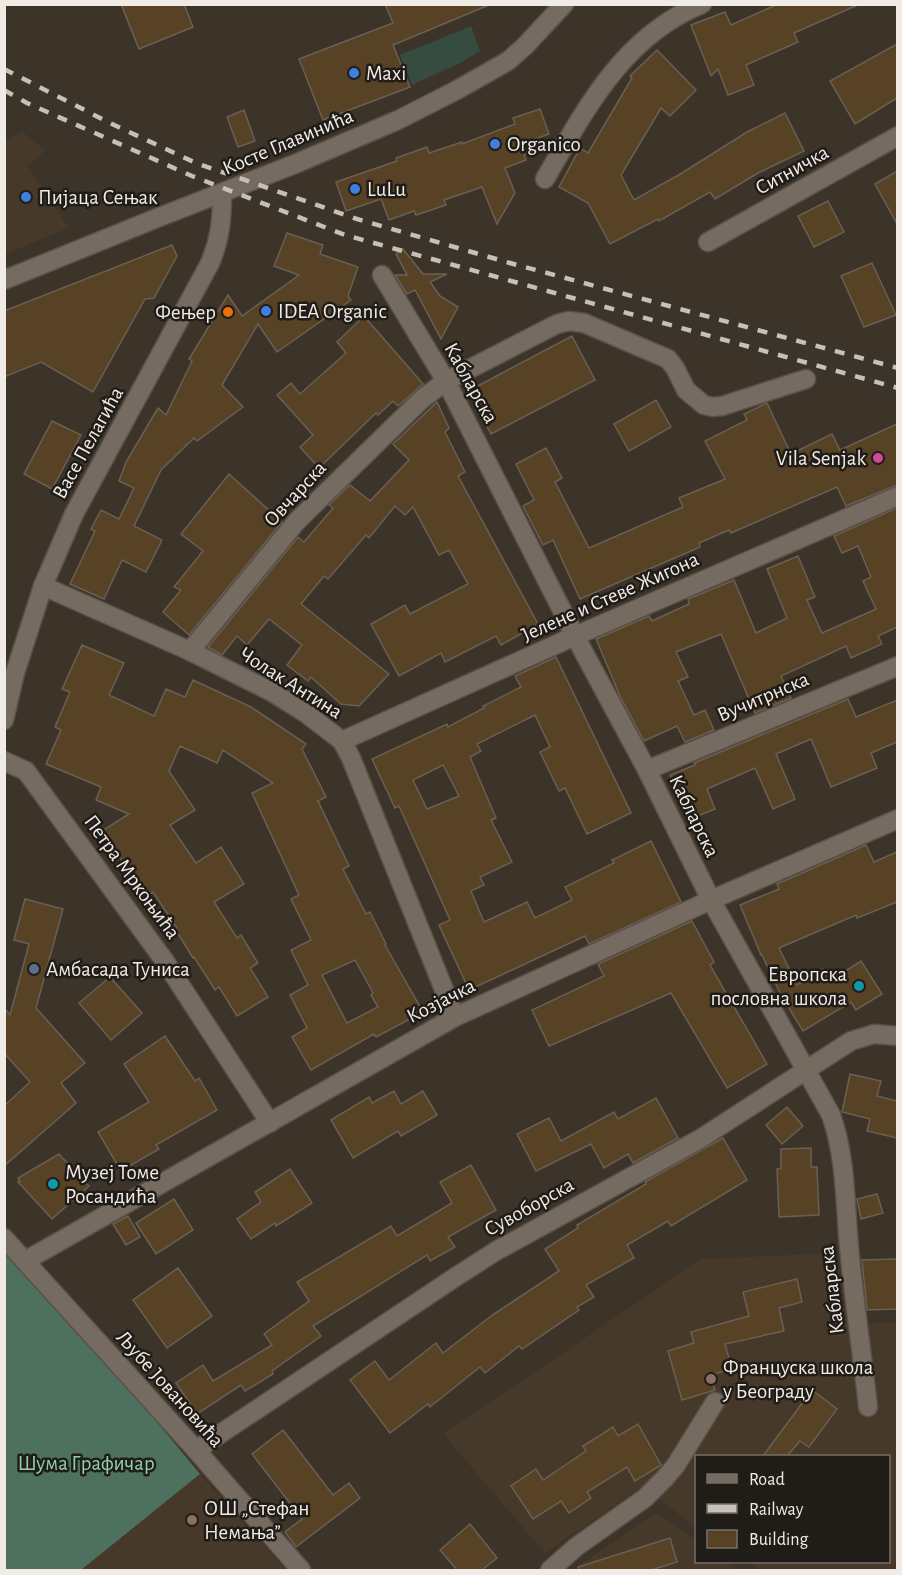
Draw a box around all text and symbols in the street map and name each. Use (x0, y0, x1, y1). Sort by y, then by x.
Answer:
place label: Maxi (366, 63, 406, 84)
marker: Maxi (347, 66, 361, 80)
street label: Косте Главинића (219, 105, 357, 179)
place label: Organico (507, 134, 581, 155)
marker: Organico (488, 137, 502, 151)
street label: Ситничка (752, 141, 833, 199)
place label: LuLu (367, 179, 406, 200)
marker: LuLu (348, 182, 362, 196)
place label: Пијаца Сењак (38, 187, 158, 208)
marker: Пијаца Сењак (19, 190, 33, 204)
place label: IDEA Organic (278, 301, 387, 322)
place label: Фењер (155, 302, 216, 323)
marker: IDEA Organic (259, 304, 273, 318)
marker: Фењер (221, 305, 235, 319)
street label: Кабларска (440, 339, 502, 427)
street label: Васе Пелагића (49, 383, 127, 502)
place label: Vila Senjak (776, 448, 866, 469)
marker: Vila Senjak (871, 451, 885, 465)
street label: Овчарска (260, 457, 331, 531)
street label: Јелене и Стеве Жигона (518, 548, 702, 646)
street label: Чолак Антина (236, 643, 346, 723)
street label: Вучитрнска (714, 668, 812, 726)
street label: Кабларска (665, 771, 723, 861)
street label: Петра Мркоњића (80, 811, 184, 943)
place label: Амбасада Туниса (46, 959, 190, 980)
marker: Амбасада Туниса (27, 962, 41, 976)
place label: Европска пословна школа (710, 964, 847, 1009)
street label: Козјачка (403, 975, 479, 1027)
marker: Европска пословна школа (852, 979, 866, 993)
place label: Музеј Томе Росандића (65, 1162, 159, 1207)
street label: Сувоборска (481, 1174, 578, 1240)
marker: Музеј Томе Росандића (46, 1177, 60, 1191)
street label: Кабларска (816, 1244, 848, 1335)
street label: Љубе Јовановића (112, 1327, 228, 1452)
place label: Француска школа у Београду (722, 1357, 874, 1402)
marker: Француска школа у Београду (704, 1372, 718, 1386)
park label: Шума Графичар (17, 1453, 155, 1474)
legend (695, 1455, 890, 1563)
text: Road (749, 1471, 785, 1489)
place label: ОШ „Стефан Немања” (204, 1498, 309, 1543)
text: Railway (749, 1501, 804, 1519)
marker: ОШ „Стефан Немања” (185, 1513, 199, 1527)
text: Building (749, 1531, 809, 1549)

